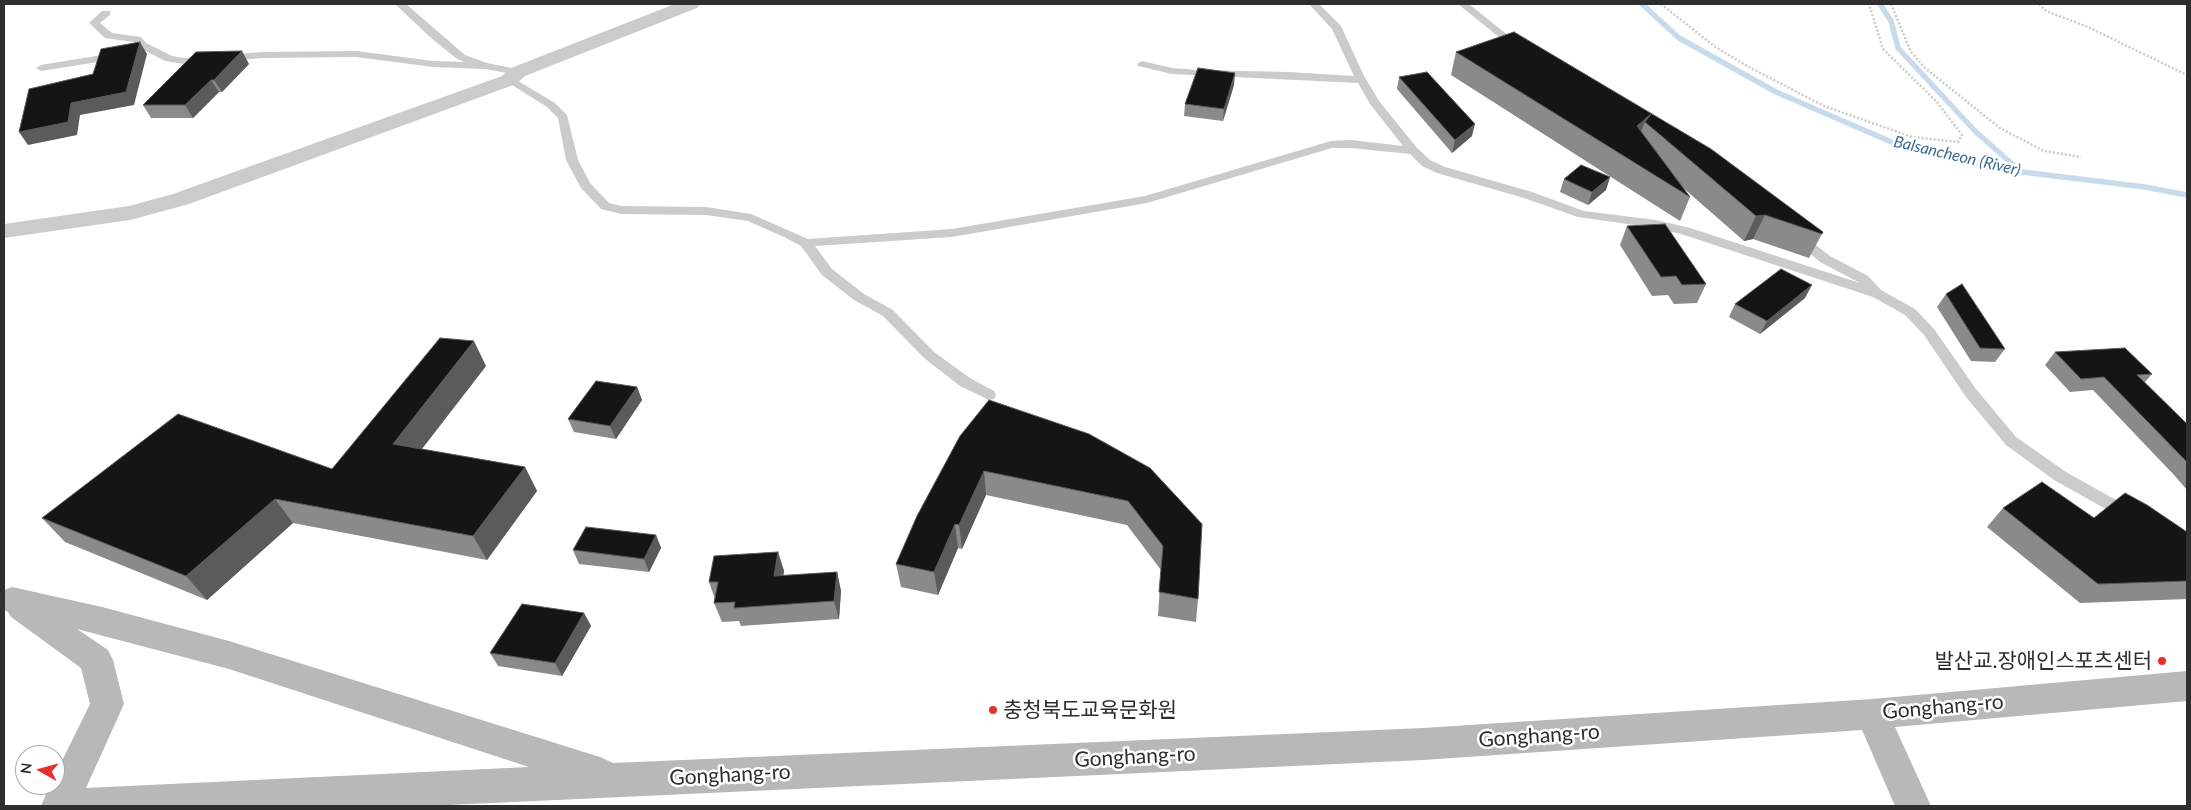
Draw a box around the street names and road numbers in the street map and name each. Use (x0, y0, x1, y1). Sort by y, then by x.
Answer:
street label: Gonghang-ro (1881, 689, 2005, 725)
street label: Gonghang-ro (1478, 719, 1600, 753)
street label: Gonghang-ro (1074, 741, 1196, 773)
street label: Gonghang-ro (669, 759, 791, 791)

